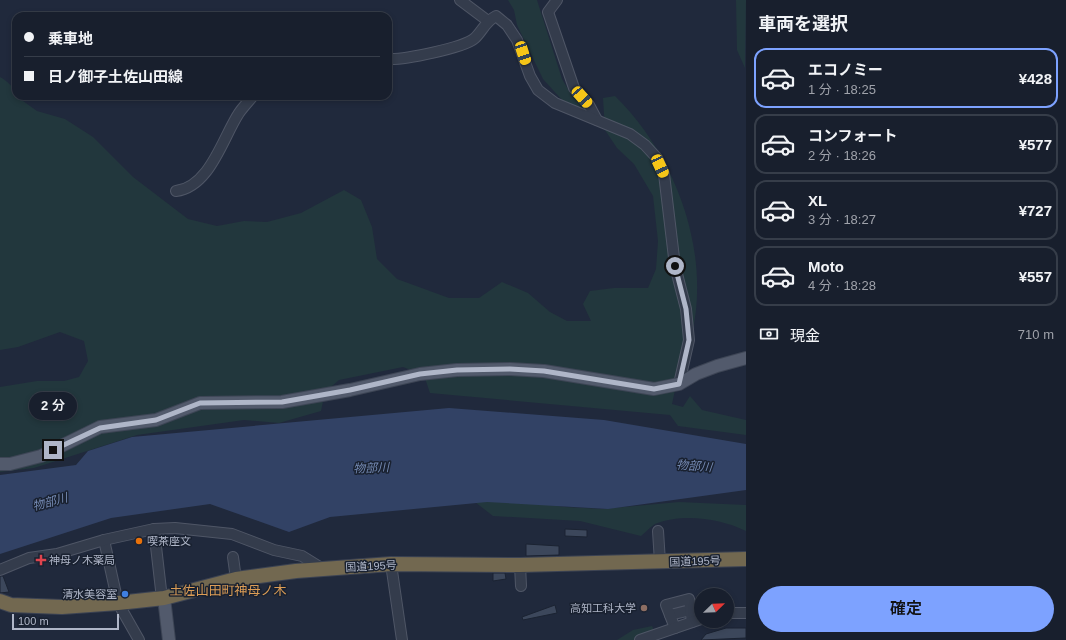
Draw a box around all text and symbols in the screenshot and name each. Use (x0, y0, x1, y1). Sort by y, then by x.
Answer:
text: 車両を選択 (758, 14, 848, 34)
text: 乗車地 (48, 30, 93, 47)
car (514, 40, 532, 66)
icon: car (760, 60, 796, 96)
text: エコノミー (808, 61, 883, 78)
text: 日ノ御子土佐山田線 (48, 68, 183, 85)
text: ¥428 (1019, 70, 1052, 87)
text: 1 分 · 18:25 (808, 82, 876, 97)
car (570, 84, 594, 110)
icon: car (760, 126, 796, 162)
text: コンフォート (808, 127, 898, 144)
text: ¥577 (1019, 136, 1052, 153)
text: 2 分 · 18:26 (808, 148, 876, 163)
car (649, 153, 671, 179)
icon: car (760, 192, 796, 228)
text: XL (808, 192, 827, 209)
text: ¥727 (1019, 202, 1052, 219)
text: 3 分 · 18:27 (808, 212, 876, 227)
route start (666, 257, 684, 275)
icon: car (760, 258, 796, 294)
text: Moto (808, 258, 844, 275)
text: ¥557 (1019, 268, 1052, 285)
text: 4 分 · 18:28 (808, 278, 876, 293)
icon: cash (758, 323, 780, 345)
text: 現金 (790, 327, 820, 344)
text: 710 m (1018, 327, 1054, 342)
callout: 2 分 (29, 392, 77, 420)
text: 2 分 (41, 398, 65, 413)
route end (44, 441, 62, 459)
water label: 物部川 (675, 457, 715, 475)
water label: 物部川 (353, 460, 391, 476)
water label: 物部川 (31, 490, 71, 513)
place label: 喫茶座文 (147, 535, 191, 547)
marker: 喫茶座文 (134, 536, 144, 546)
place label: 神母ノ木薬局 (49, 554, 115, 566)
street label: 国道195号 (669, 554, 721, 568)
marker: 神母ノ木薬局 (36, 555, 46, 565)
street label: 国道195号 (345, 559, 397, 573)
district label: 土佐山田町神母ノ木 (169, 583, 287, 598)
button: 確定 (758, 586, 1054, 632)
place label: 清水美容室 (62, 588, 117, 600)
north arrow (694, 588, 734, 628)
map controls (694, 588, 734, 628)
marker: 清水美容室 (120, 589, 130, 599)
place label: 高知工科大学 (570, 602, 636, 614)
marker: 高知工科大学 (639, 603, 649, 613)
scale bar (12, 612, 119, 631)
text: 100 m (18, 615, 49, 627)

